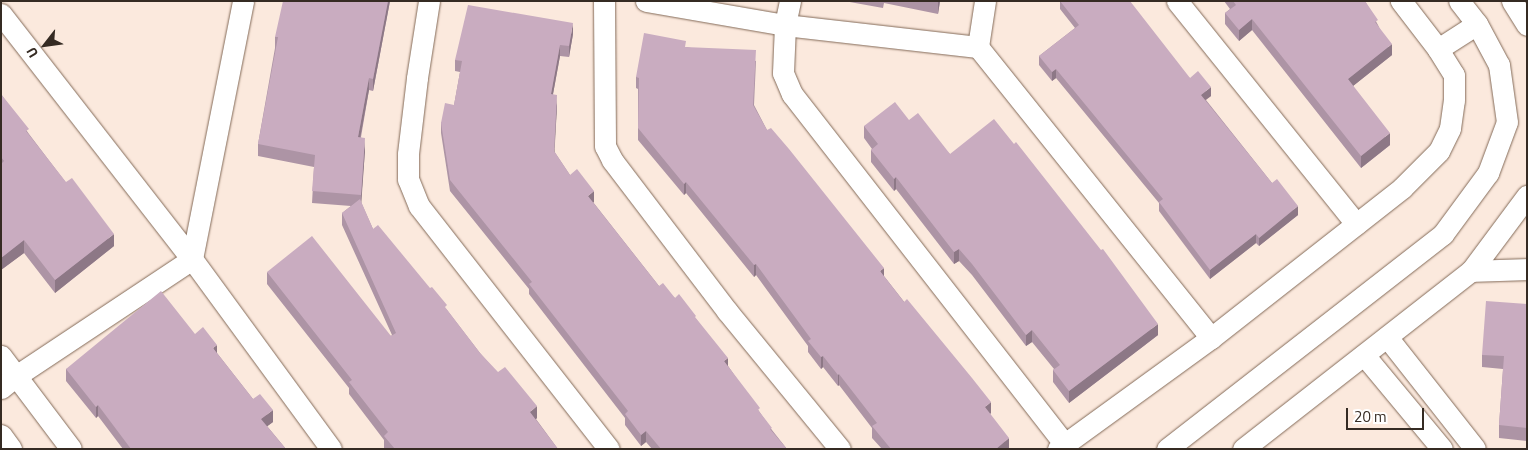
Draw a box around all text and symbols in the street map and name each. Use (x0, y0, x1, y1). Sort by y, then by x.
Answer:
north arrow (20, 20, 70, 70)
text: U (20, 44, 43, 62)
scale bar (1348, 398, 1426, 430)
text: 20 m (1354, 405, 1387, 428)

